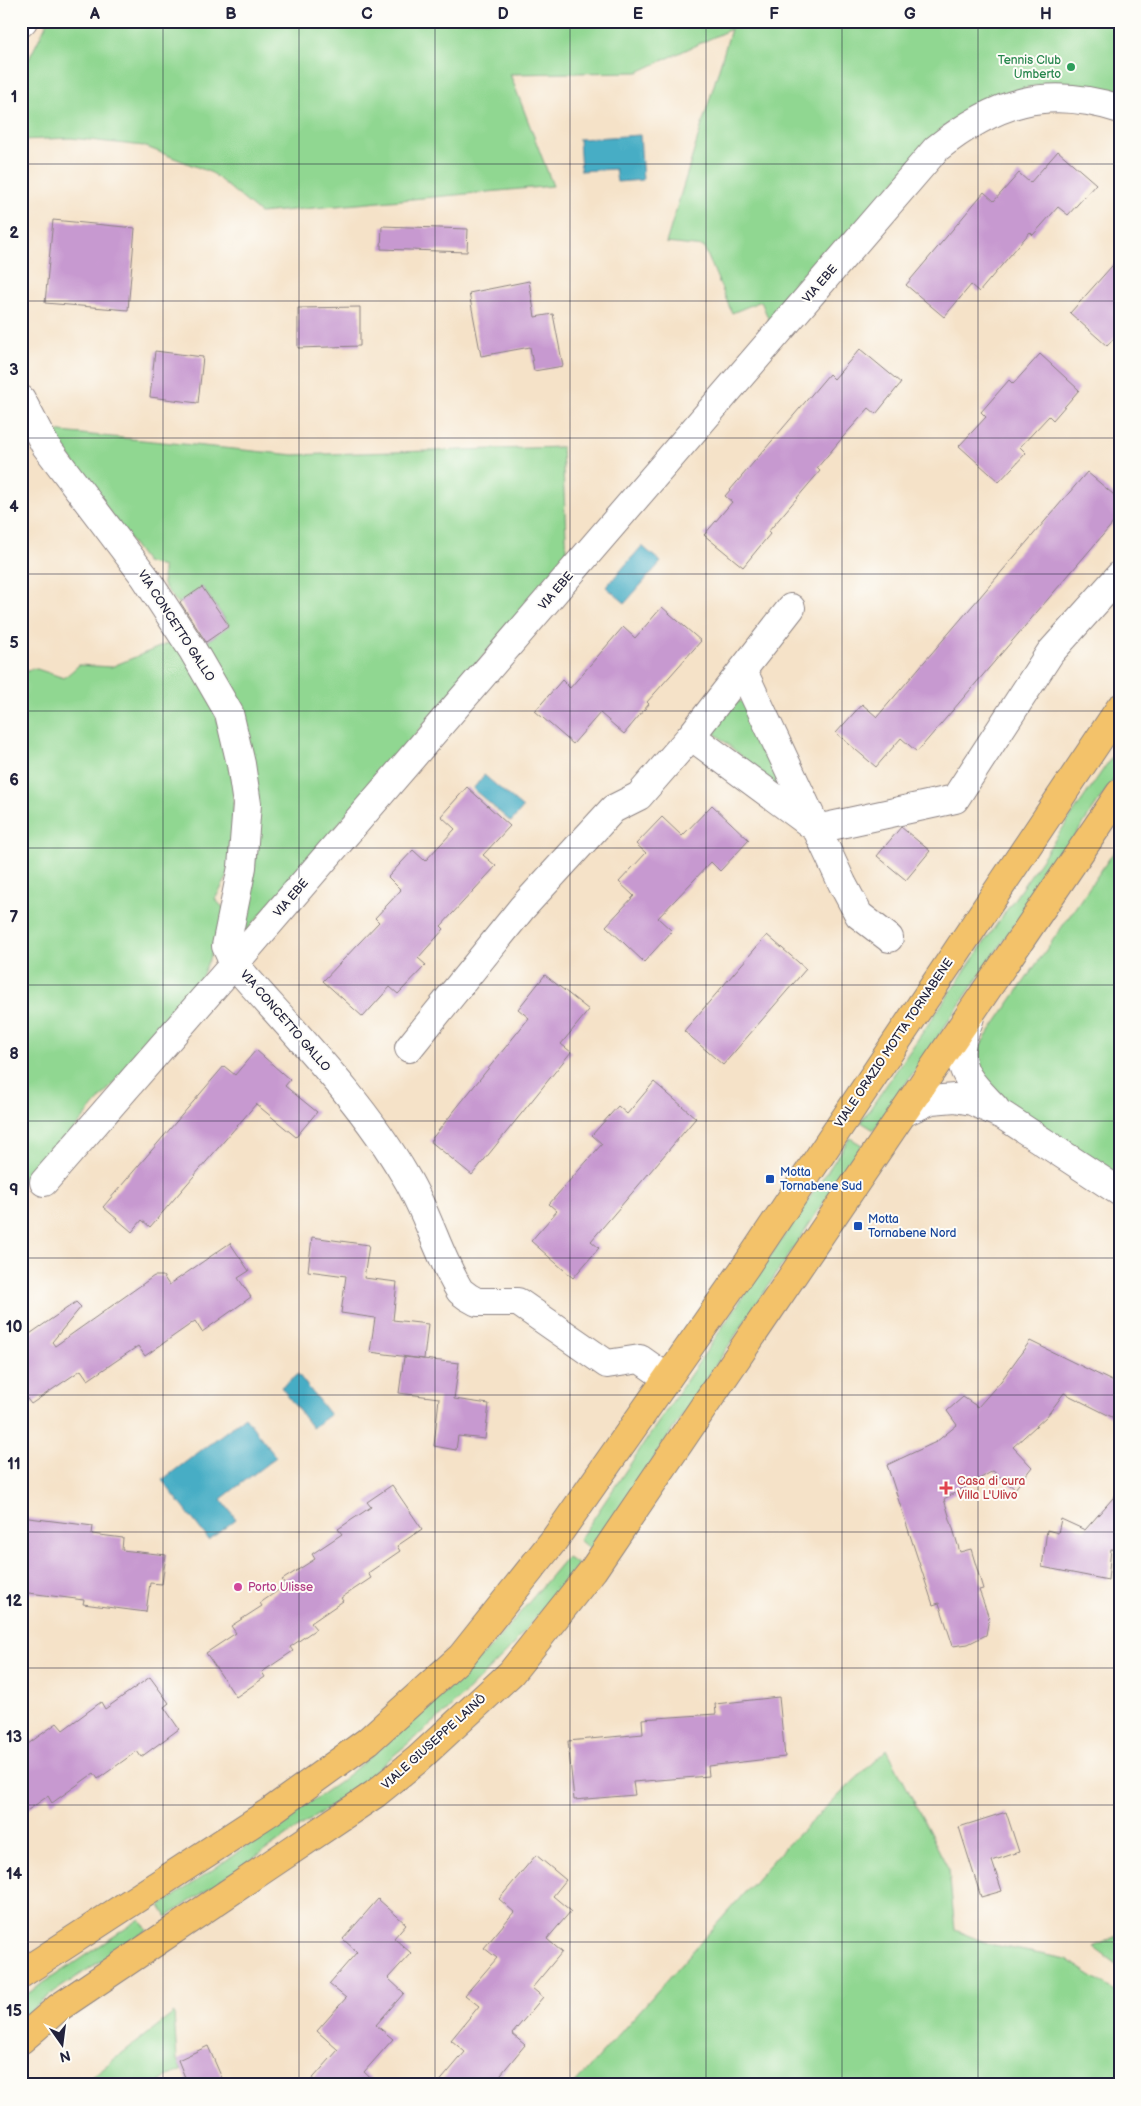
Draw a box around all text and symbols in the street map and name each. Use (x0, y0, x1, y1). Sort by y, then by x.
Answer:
text: A (89, 5, 100, 24)
text: B (225, 5, 237, 24)
text: C (361, 5, 373, 24)
text: D (497, 5, 509, 24)
text: E (633, 5, 643, 24)
text: F (769, 5, 779, 24)
text: G (904, 5, 916, 24)
text: H (1040, 5, 1052, 24)
place label: Tennis Club Umberto (998, 53, 1061, 82)
marker: Tennis Club Umberto (1065, 61, 1077, 73)
text: 1 (11, 88, 17, 107)
text: 2 (9, 224, 19, 243)
street label: VIA EBE (799, 262, 841, 306)
text: 3 (9, 361, 19, 380)
text: 4 (9, 498, 19, 517)
street label: VIA CONCETTO GALLO (134, 568, 218, 684)
street label: VIA EBE (535, 569, 577, 613)
text: 5 (9, 634, 19, 653)
text: 6 (9, 771, 19, 790)
street label: VIA EBE (270, 876, 312, 920)
text: 7 (10, 908, 19, 927)
street label: VIALE ORAZIO MOTTA TORNABENE (832, 955, 956, 1130)
street label: VIA CONCETTO GALLO (237, 967, 333, 1075)
text: 8 (9, 1045, 19, 1064)
place label: Motta Tornabene Sud (780, 1165, 862, 1194)
marker: Motta Tornabene Sud (764, 1173, 776, 1185)
text: 9 (9, 1181, 19, 1200)
place label: Motta Tornabene Nord (868, 1212, 957, 1241)
marker: Motta Tornabene Nord (852, 1220, 864, 1232)
text: 10 (6, 1318, 22, 1337)
text: 11 (7, 1455, 21, 1474)
place label: Casa di cura Villa L'Ulivo (957, 1474, 1025, 1503)
marker: Casa di cura Villa L'Ulivo (939, 1481, 953, 1495)
place label: Porto Ulisse (248, 1580, 313, 1595)
marker: Porto Ulisse (232, 1581, 244, 1593)
text: 12 (6, 1592, 23, 1611)
street label: VIALE GIUSEPPE LAINÒ (377, 1690, 489, 1793)
text: 13 (6, 1728, 22, 1747)
text: 14 (6, 1865, 23, 1884)
text: 15 (6, 2002, 22, 2021)
north arrow (38, 2018, 88, 2068)
text: N (58, 2047, 72, 2066)

